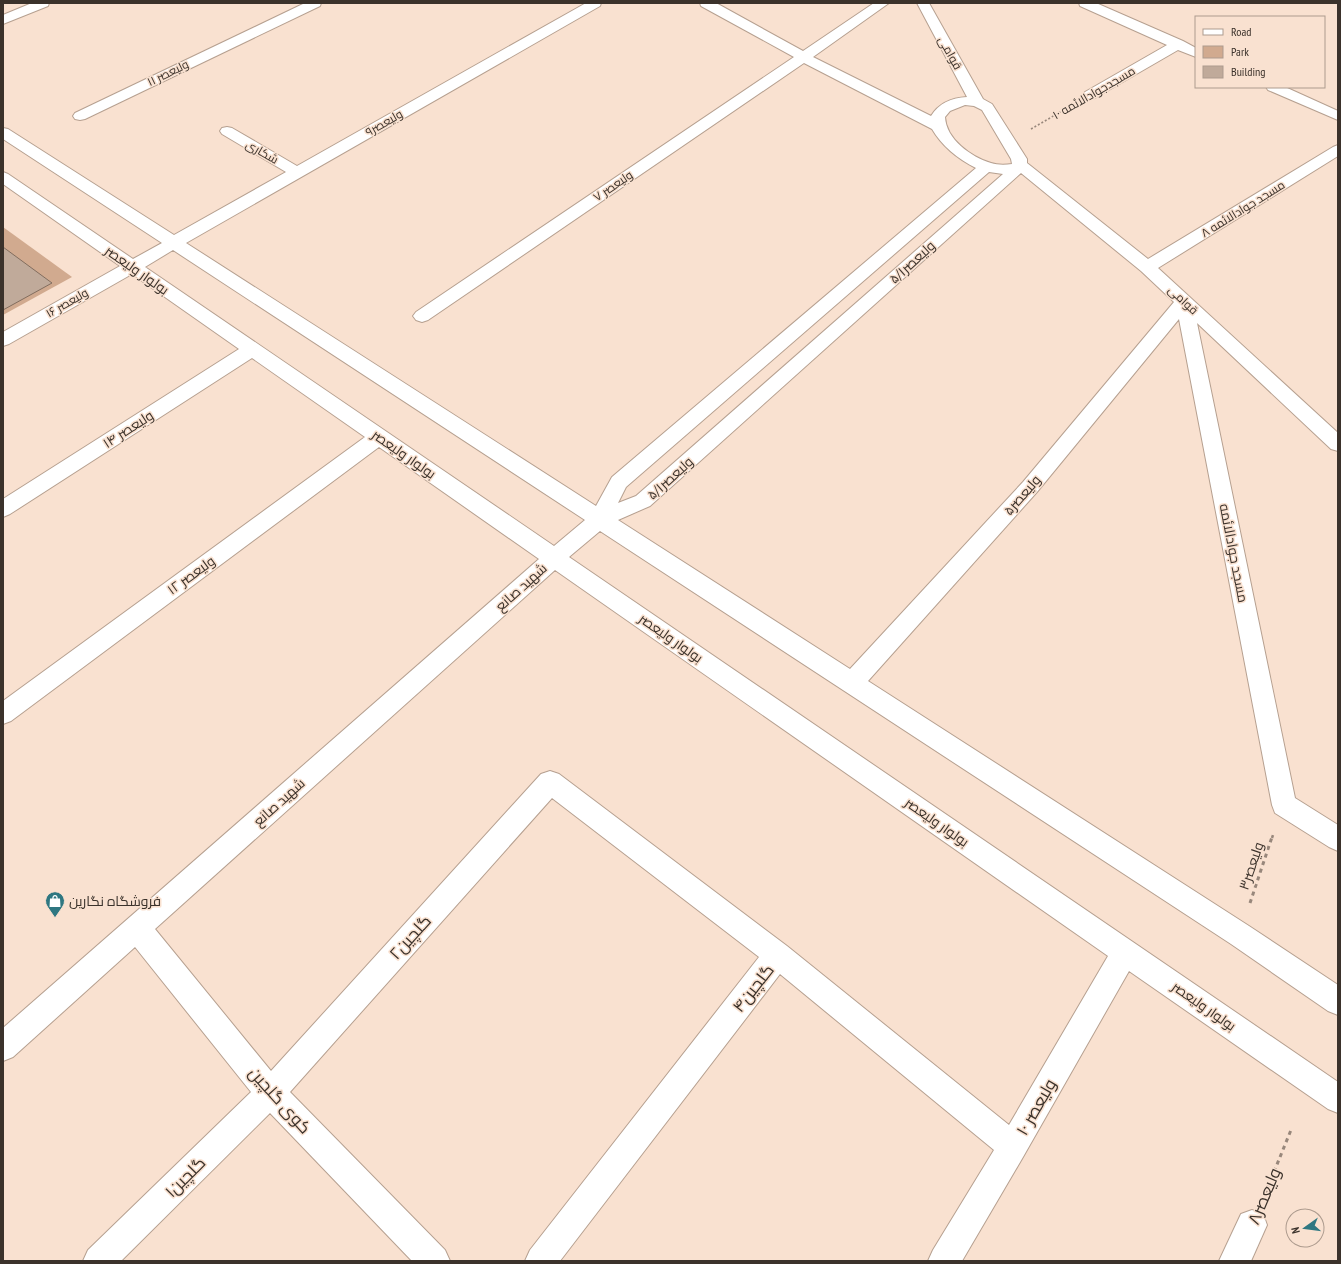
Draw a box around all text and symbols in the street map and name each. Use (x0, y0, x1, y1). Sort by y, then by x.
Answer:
legend (1195, 16, 1325, 88)
text: Road (1231, 24, 1251, 39)
street label: قوامی (935, 33, 966, 72)
text: Park (1231, 44, 1249, 59)
street label: ولیعصر ۱۱ (145, 56, 191, 89)
street label: مسجدجوادالائمه ۱۰ (1050, 63, 1138, 122)
text: Building (1231, 64, 1266, 79)
street label: ولیعصر۹ (362, 106, 405, 139)
street label: شکاری (243, 136, 281, 167)
street label: ولیعصر ۷ (590, 167, 635, 204)
street label: ۸ مسجد جوادالائمه (1198, 177, 1287, 240)
street label: ولیعصر۵/۱ (885, 236, 939, 288)
street label: بولوار ولیعصر (101, 241, 173, 299)
street label: قوامی (1165, 282, 1202, 317)
street label: ولیعصر ۱۶ (43, 284, 91, 321)
street label: ولیعصر ۱۴ (99, 406, 157, 452)
street label: بولوار ولیعصر (368, 425, 440, 483)
street label: ولیعصر۵/۱ (643, 452, 697, 504)
street label: ولیعصر۵ (1000, 471, 1044, 519)
street label: مسجد جوادالائمه (1216, 502, 1252, 604)
street label: ولیعصر ۱۲ (164, 552, 218, 598)
street label: شهید صانع (491, 559, 551, 615)
street label: بولوار ولیعصر (635, 609, 707, 667)
street label: شهید صانع (249, 774, 309, 830)
street label: بولوار ولیعصر (901, 793, 973, 851)
street label: ولیعصر۳ (1234, 840, 1268, 892)
shop icon: فروشگاه نگارین (44, 890, 66, 918)
place label: فروشگاه نگارین (69, 892, 161, 910)
street label: گلچین۲ (384, 910, 437, 965)
street label: گلچین۴ (727, 960, 779, 1017)
street label: بولوار ولیعصر (1168, 977, 1240, 1035)
street label: کوی گلچین (243, 1062, 316, 1139)
street label: ولیعصر ۱۰ (1011, 1075, 1061, 1139)
street label: گلچین۱ (160, 1152, 211, 1203)
street label: ولیعصر۸ (1242, 1164, 1286, 1228)
north arrow (1285, 1208, 1325, 1248)
text: N (1288, 1226, 1303, 1235)

